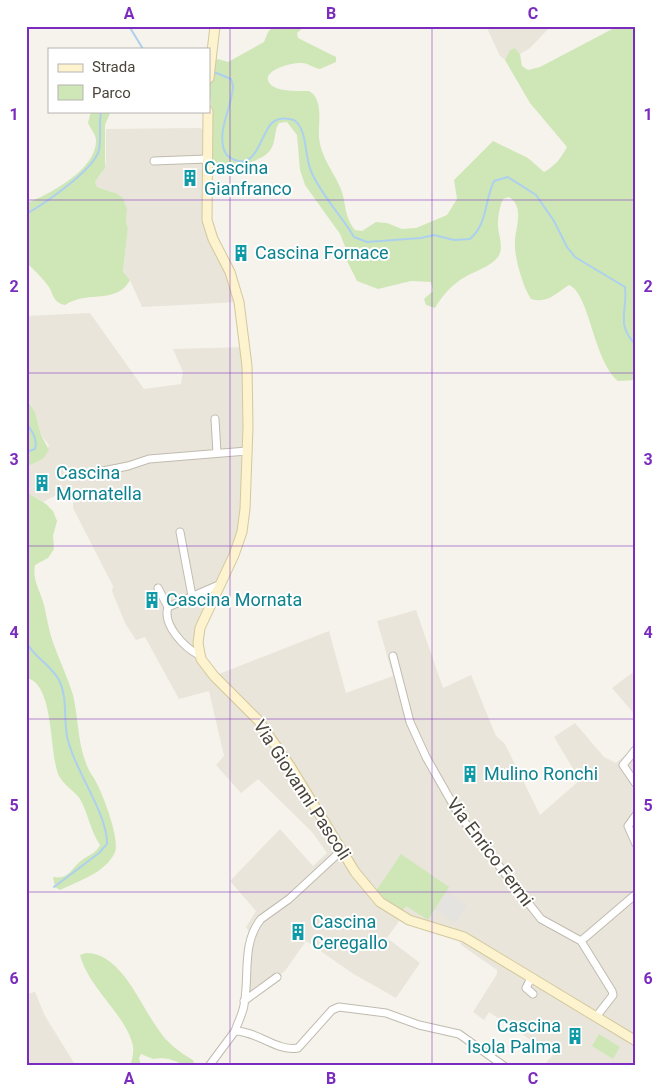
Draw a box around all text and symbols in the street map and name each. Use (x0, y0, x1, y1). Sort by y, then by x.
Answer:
text: A (124, 4, 135, 23)
text: B (326, 4, 336, 23)
text: C (528, 4, 538, 23)
legend (48, 48, 210, 112)
text: Strada (92, 58, 135, 76)
text: Parco (92, 84, 131, 102)
text: 1 (9, 105, 19, 124)
text: 1 (643, 105, 653, 124)
place label: Cascina Gianfranco (204, 157, 292, 199)
building icon: Cascina Gianfranco (180, 168, 200, 188)
place label: Cascina Fornace (255, 242, 389, 263)
building icon: Cascina Fornace (231, 243, 251, 263)
text: 2 (9, 277, 19, 296)
text: 2 (643, 277, 653, 296)
text: 3 (9, 450, 19, 469)
text: 3 (643, 450, 653, 469)
place label: Cascina Mornatella (56, 462, 142, 504)
building icon: Cascina Mornatella (32, 473, 52, 493)
place label: Cascina Mornata (166, 589, 302, 610)
building icon: Cascina Mornata (142, 590, 162, 610)
text: 4 (9, 623, 19, 642)
text: 4 (643, 623, 653, 642)
street label: Via Giovanni Pascoli (249, 716, 356, 864)
place label: Mulino Ronchi (484, 763, 598, 784)
building icon: Mulino Ronchi (460, 764, 480, 784)
street label: Via Enrico Fermi (443, 793, 538, 910)
text: 5 (9, 796, 19, 815)
text: 5 (643, 796, 653, 815)
place label: Cascina Ceregallo (312, 911, 388, 953)
building icon: Cascina Ceregallo (288, 922, 308, 942)
text: 6 (9, 969, 19, 988)
text: 6 (643, 969, 653, 988)
place label: Cascina Isola Palma (467, 1015, 561, 1057)
building icon: Cascina Isola Palma (565, 1026, 585, 1046)
text: A (124, 1069, 135, 1088)
text: B (326, 1069, 336, 1088)
text: C (528, 1069, 538, 1088)

